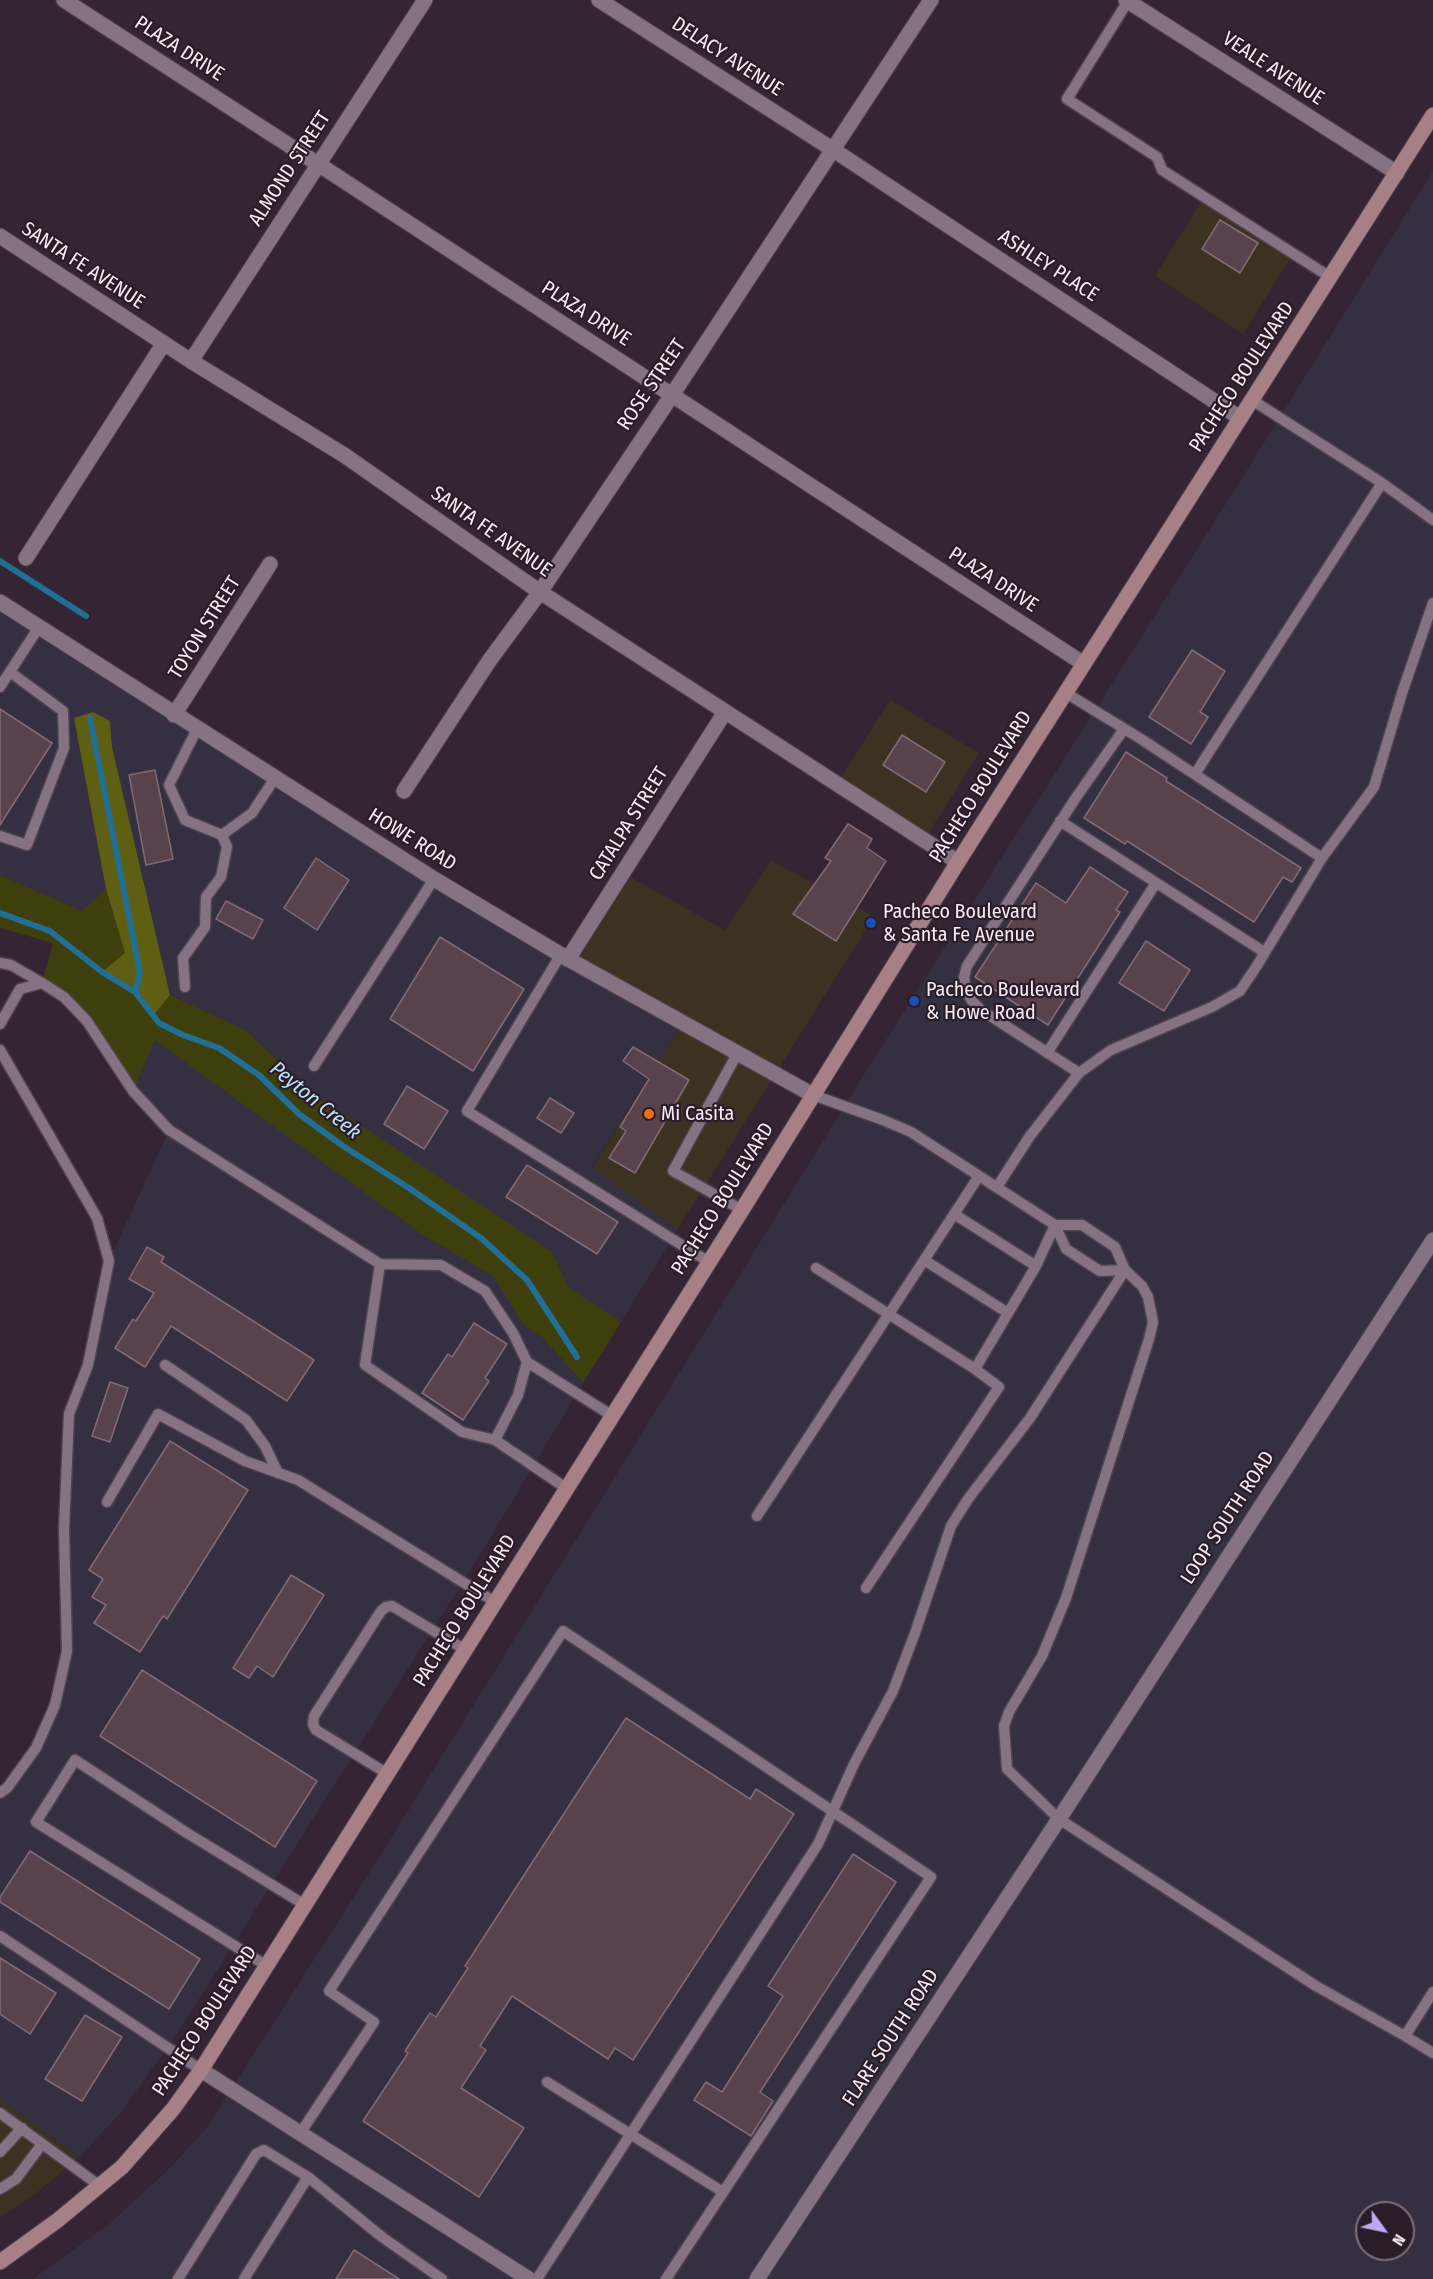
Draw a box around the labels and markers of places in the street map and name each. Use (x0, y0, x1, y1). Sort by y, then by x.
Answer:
place label: Pacheco Boulevard & Santa Fe Avenue (883, 900, 1037, 947)
marker: Pacheco Boulevard & Santa Fe Avenue (864, 916, 878, 930)
place label: Pacheco Boulevard & Howe Road (926, 978, 1080, 1025)
marker: Pacheco Boulevard & Howe Road (907, 994, 921, 1008)
place label: Mi Casita (661, 1102, 734, 1126)
marker: Mi Casita (642, 1107, 656, 1121)

